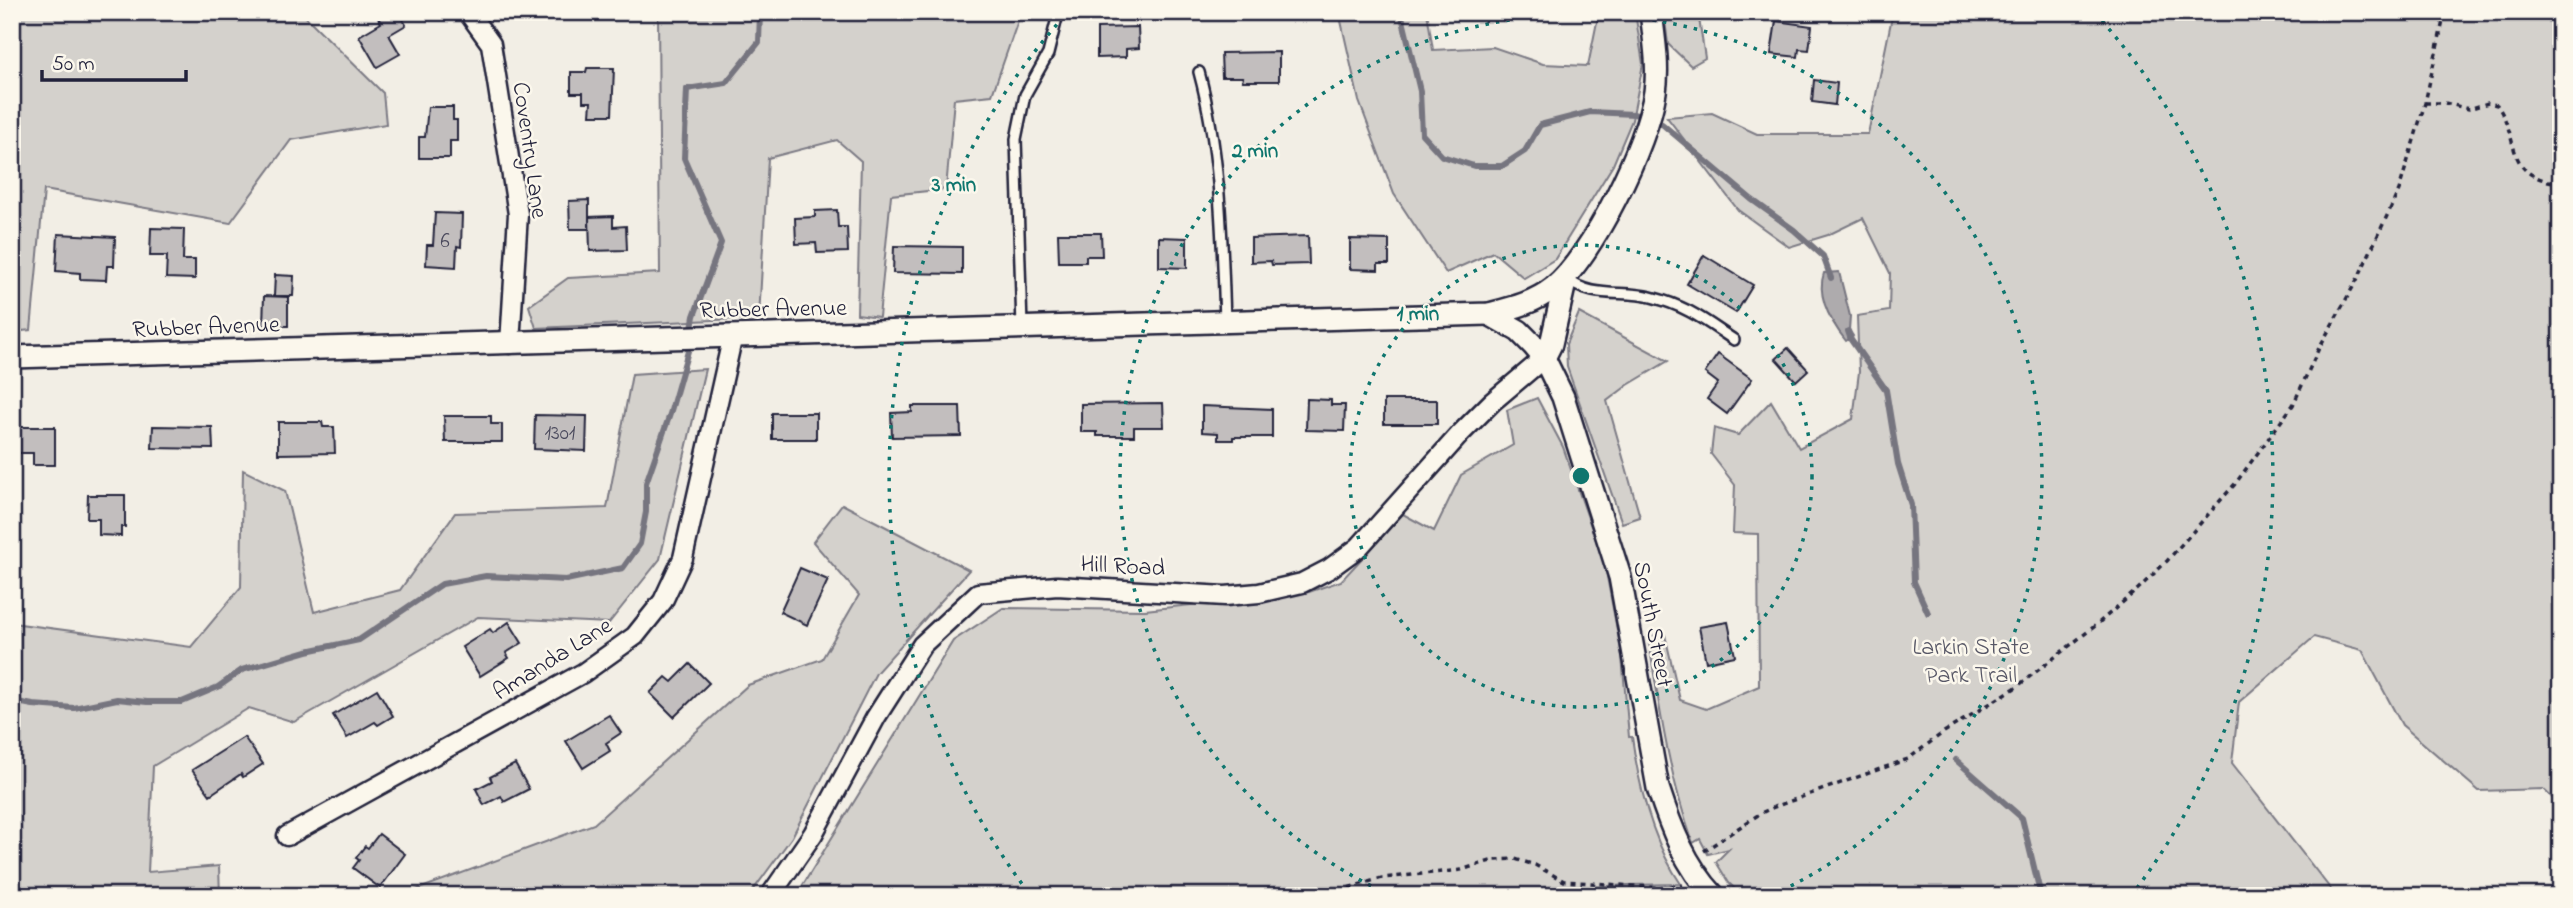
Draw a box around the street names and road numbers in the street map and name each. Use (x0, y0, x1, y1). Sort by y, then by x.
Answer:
street label: Coventry Lane (501, 80, 555, 221)
street label: Rubber Avenue (699, 292, 847, 329)
street label: Rubber Avenue (132, 308, 281, 349)
street label: Hill Road (1080, 548, 1167, 587)
street label: South Street (1622, 559, 1681, 690)
street label: Amanda Lane (487, 609, 620, 711)

